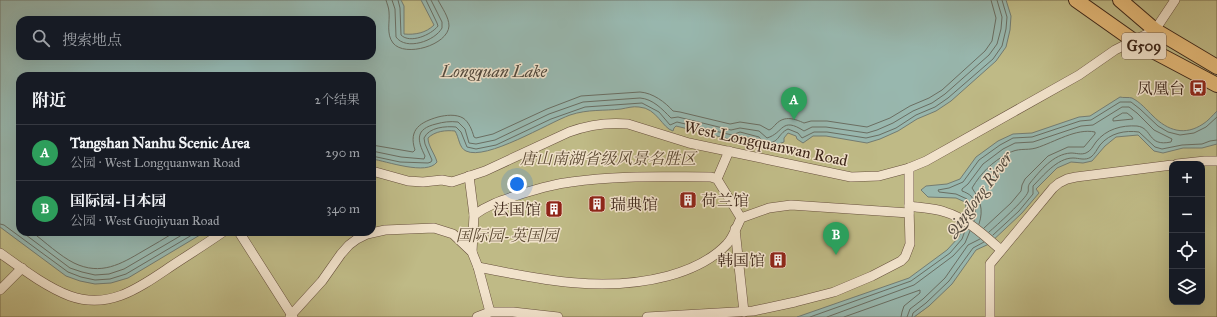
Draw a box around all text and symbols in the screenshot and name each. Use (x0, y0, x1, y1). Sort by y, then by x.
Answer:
search box (16, 16, 376, 60)
icon: search (30, 27, 52, 49)
text: 搜索地点 (62, 31, 122, 49)
road number: G509 (1122, 33, 1166, 59)
water label: Longquan Lake (440, 61, 548, 82)
bus stop icon: 凤凰台 (1188, 78, 1208, 98)
place label: 凤凰台 (1137, 79, 1185, 98)
pin: A (781, 87, 807, 120)
text: 附近 (32, 90, 66, 111)
text: 2个结果 (315, 92, 360, 108)
street label: West Longquanwan Road (682, 117, 850, 171)
text: Tangshan Nanhu Scenic Area (70, 134, 250, 152)
text: A (41, 145, 49, 161)
text: 290 m (325, 145, 360, 161)
water label: Qinglong River (941, 147, 1018, 242)
park label: 唐山南湖省级风景名胜区 (520, 149, 698, 168)
text: 公园 · West Longquanwan Road (70, 155, 240, 171)
map controls (1169, 161, 1205, 305)
button: + (1169, 161, 1205, 197)
your location (507, 174, 527, 194)
building icon: 荷兰馆 (678, 190, 698, 210)
place label: 荷兰馆 (701, 191, 749, 210)
text: 国际园-日本园 (70, 192, 166, 210)
building icon: 瑞典馆 (587, 194, 607, 214)
place label: 瑞典馆 (610, 195, 658, 214)
button: − (1169, 197, 1205, 233)
building icon: 法国馆 (544, 199, 564, 219)
place label: 法国馆 (493, 200, 541, 219)
text: B (41, 201, 49, 217)
text: 340 m (326, 201, 360, 217)
text: 公园 · West Guojiyuan Road (70, 213, 219, 229)
pin: B (823, 222, 849, 255)
park label: 国际园-英国园 (456, 226, 561, 245)
button: locate (1169, 233, 1205, 269)
building icon: 韩国馆 (768, 250, 788, 270)
place label: 韩国馆 (717, 251, 765, 270)
button: layers (1169, 269, 1205, 305)

